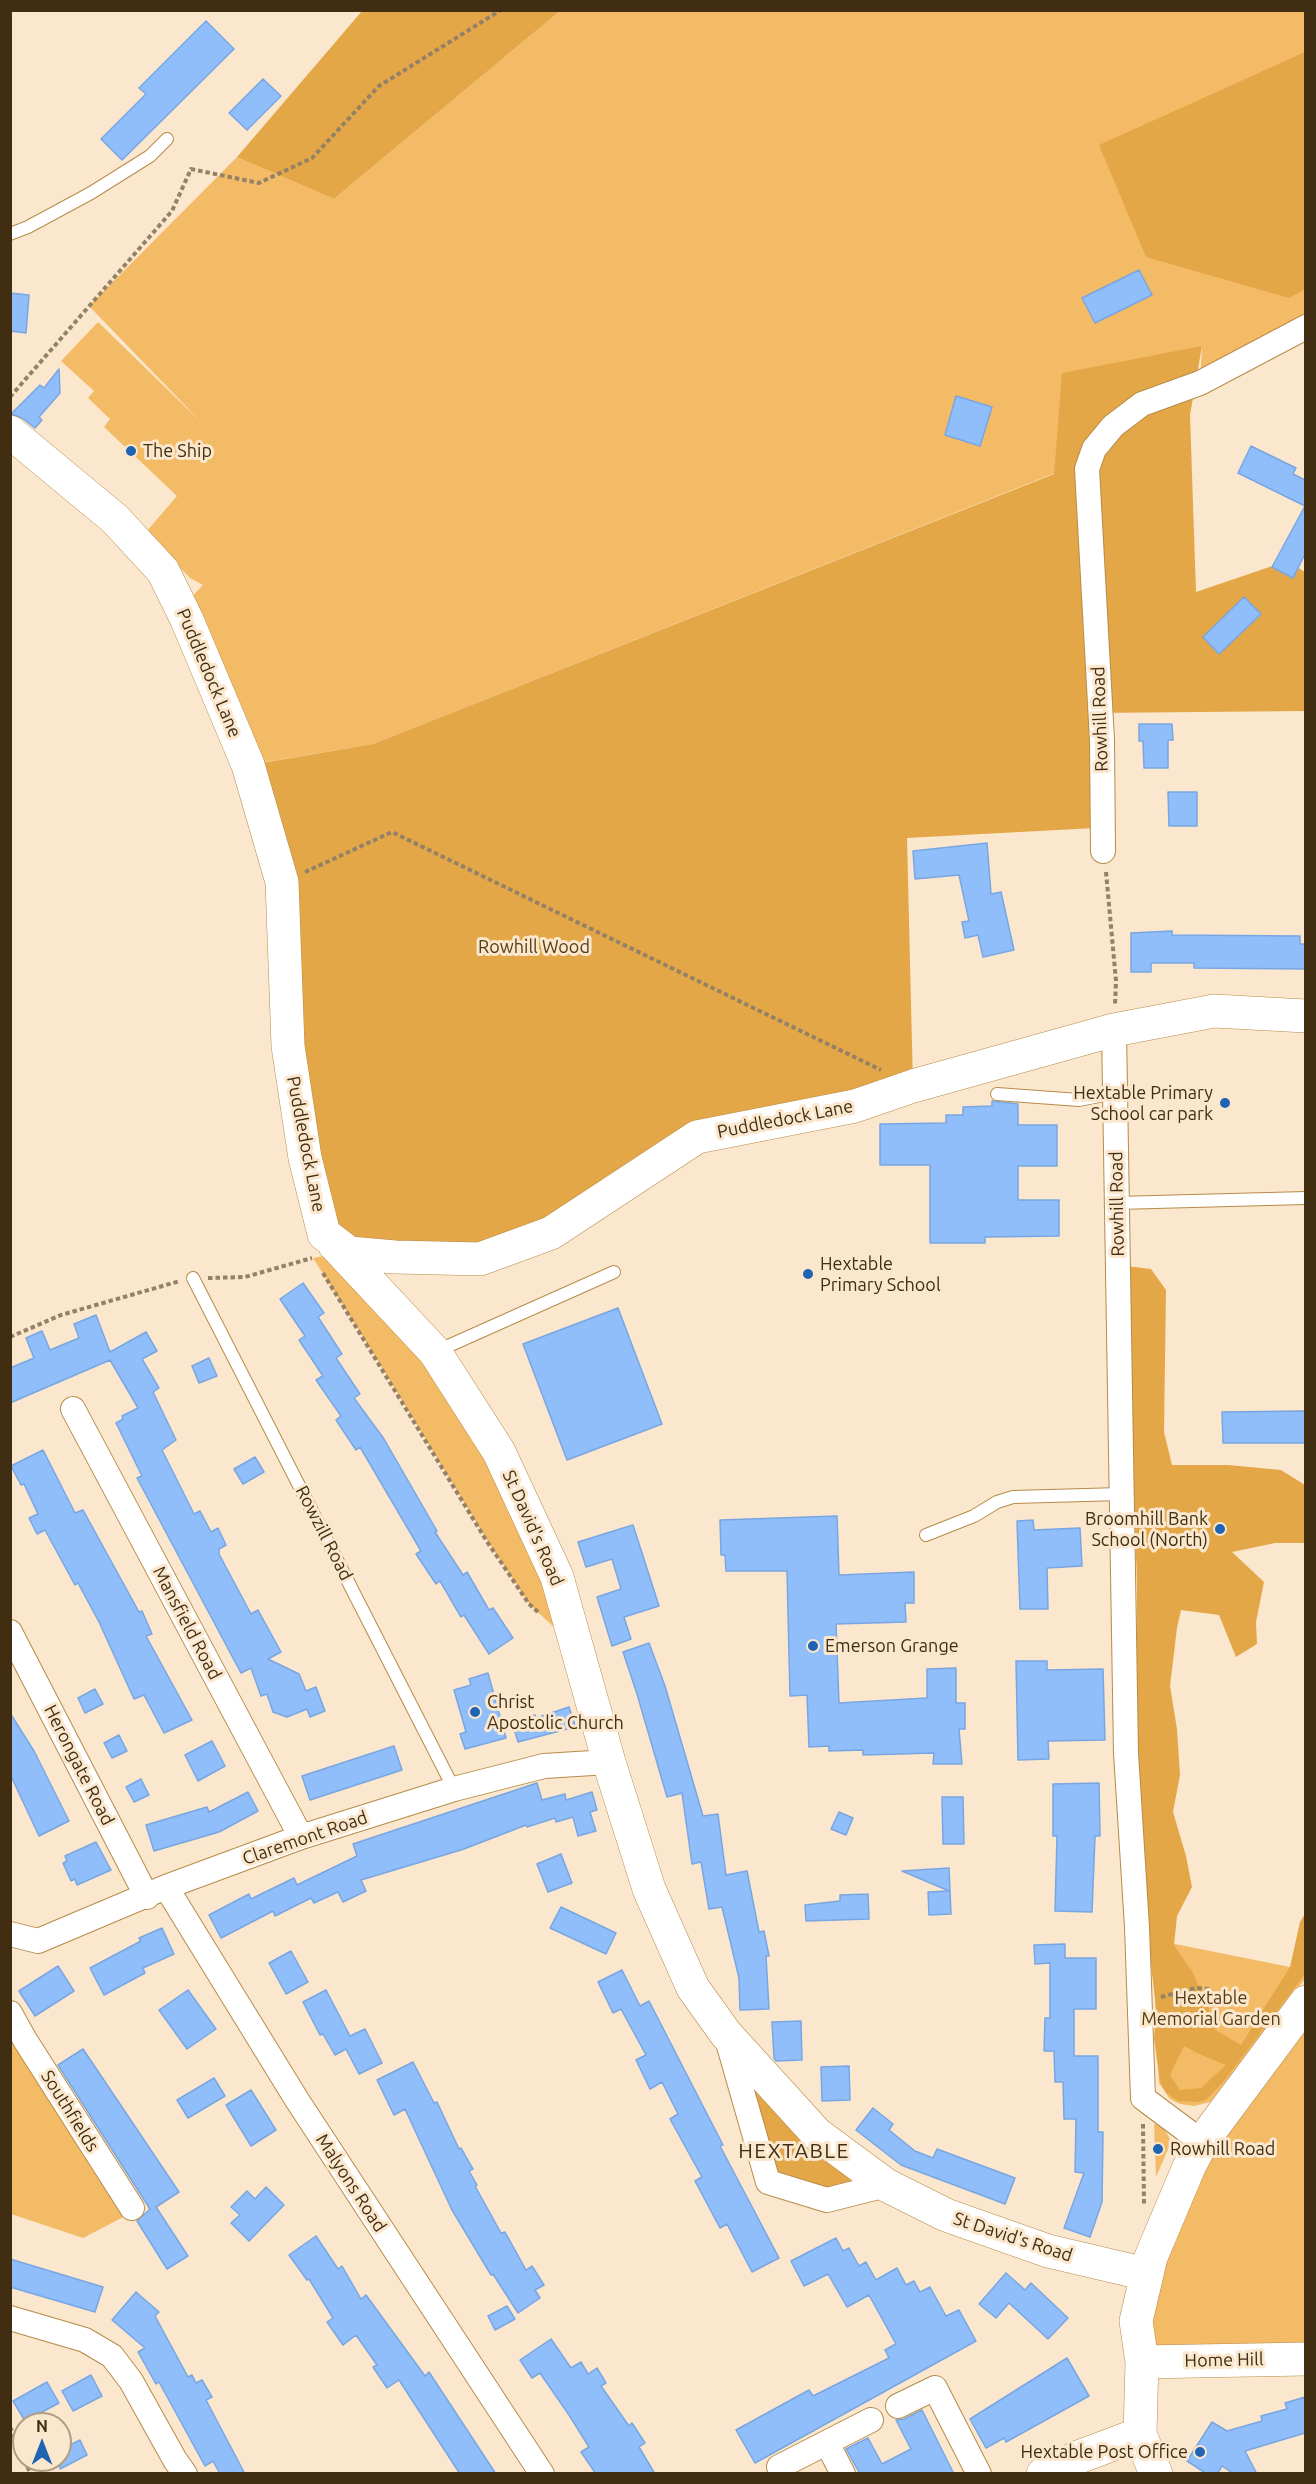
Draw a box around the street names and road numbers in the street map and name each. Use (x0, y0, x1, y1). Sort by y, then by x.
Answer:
street label: Puddledock Lane (172, 605, 246, 741)
street label: Rowhill Road (1087, 666, 1113, 772)
street label: Puddledock Lane (282, 1074, 330, 1214)
street label: Puddledock Lane (715, 1095, 855, 1143)
street label: Rowhill Road (1105, 1151, 1129, 1257)
street label: St David's Road (498, 1467, 568, 1589)
street label: Rowzill Road (291, 1482, 357, 1584)
street label: Mansfield Road (148, 1563, 226, 1683)
street label: Herongate Road (39, 1701, 119, 1829)
street label: Claremont Road (240, 1806, 370, 1870)
street label: Southfields (37, 2066, 103, 2156)
street label: Malyons Road (311, 2130, 391, 2236)
street label: St David's Road (951, 2208, 1075, 2266)
street label: Home Hill (1184, 2349, 1264, 2371)

